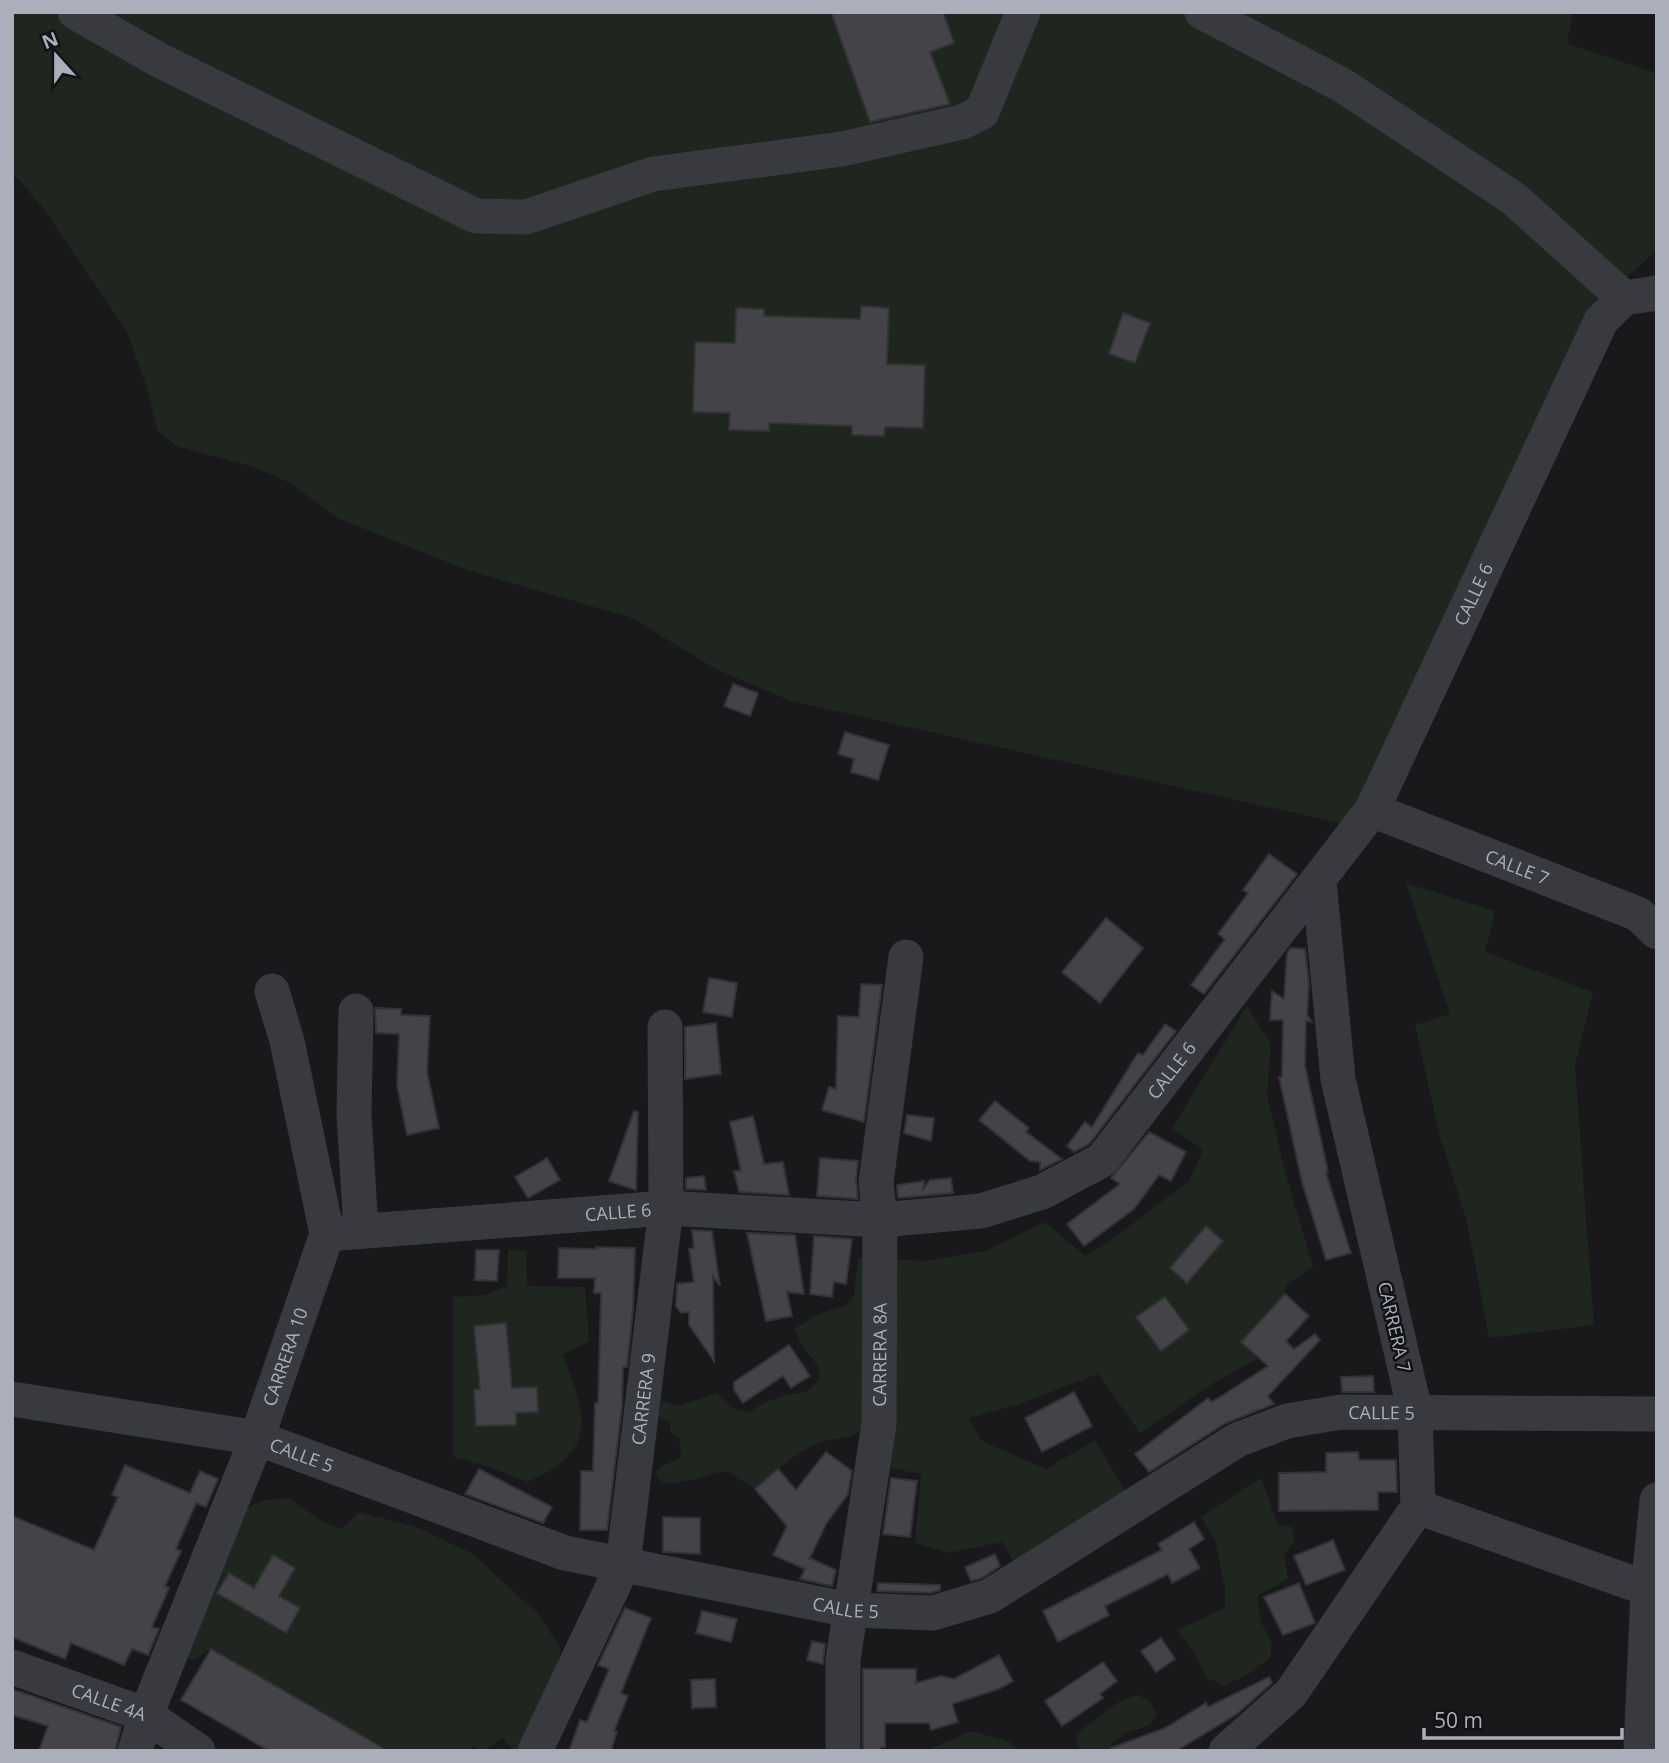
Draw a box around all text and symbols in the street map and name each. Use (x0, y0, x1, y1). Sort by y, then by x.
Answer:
north arrow (21, 21, 91, 91)
text: N (38, 25, 62, 55)
street label: CALLE 6 (1448, 559, 1498, 629)
street label: CALLE 7 (1482, 844, 1553, 890)
street label: CALLE 6 (1141, 1037, 1201, 1104)
street label: CALLE 6 (584, 1197, 652, 1226)
street label: CARRERA 7 (1373, 1279, 1417, 1375)
street label: CARRERA 8A (867, 1302, 892, 1407)
street label: CARRERA 10 (257, 1304, 313, 1409)
street label: CARRERA 9 (626, 1352, 660, 1446)
street label: CALLE 5 (1348, 1400, 1415, 1424)
street label: CALLE 5 (267, 1432, 337, 1478)
street label: CALLE 5 (811, 1591, 879, 1623)
street label: CALLE 4A (68, 1677, 150, 1726)
scale bar (1424, 1696, 1622, 1740)
text: 50 m (1434, 1706, 1483, 1734)

